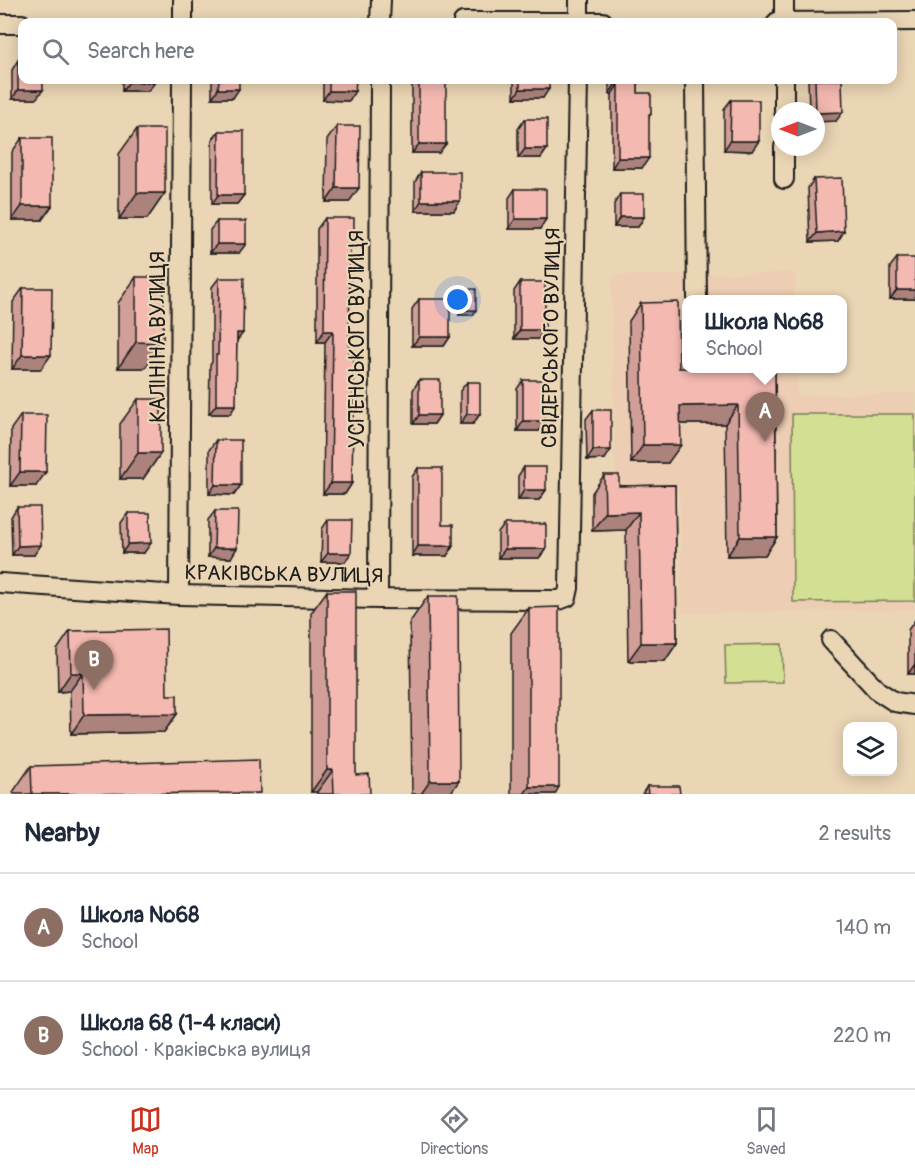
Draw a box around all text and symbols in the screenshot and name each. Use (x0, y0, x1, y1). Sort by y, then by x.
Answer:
search box (18, 18, 897, 84)
icon: search (39, 35, 72, 68)
text: Search here (87, 37, 194, 65)
north arrow (771, 102, 825, 156)
street label: СВІДЕРСЬКОГО ВУЛИЦЯ (536, 228, 567, 448)
street label: УСПЕНСЬКОГО ВУЛИЦЯ (344, 230, 371, 448)
street label: КАЛІНІНА ВУЛИЦЯ (145, 251, 172, 423)
your location (443, 285, 472, 314)
popup (682, 295, 847, 373)
text: Школа №68 (705, 308, 824, 336)
text: School (705, 336, 763, 361)
pin: A (746, 392, 784, 442)
street label: КРАКІВСЬКА ВУЛИЦЯ (184, 559, 384, 590)
pin: B (74, 640, 113, 690)
map controls (843, 722, 897, 776)
button: layers (843, 722, 897, 776)
text: Nearby (24, 817, 100, 849)
text: 2 results (819, 821, 891, 846)
text: Школа №68 (81, 901, 199, 929)
text: A (37, 915, 50, 940)
text: 140 m (836, 915, 891, 940)
text: School (81, 929, 138, 954)
text: Школа 68 (1-4 класи) (81, 1009, 282, 1037)
text: B (38, 1023, 49, 1048)
text: 220 m (833, 1023, 891, 1048)
text: School · Краківська вулиця (81, 1037, 311, 1062)
tab: Map (129, 1103, 162, 1159)
tab: Directions (420, 1103, 488, 1159)
tab: Saved (746, 1103, 786, 1159)

